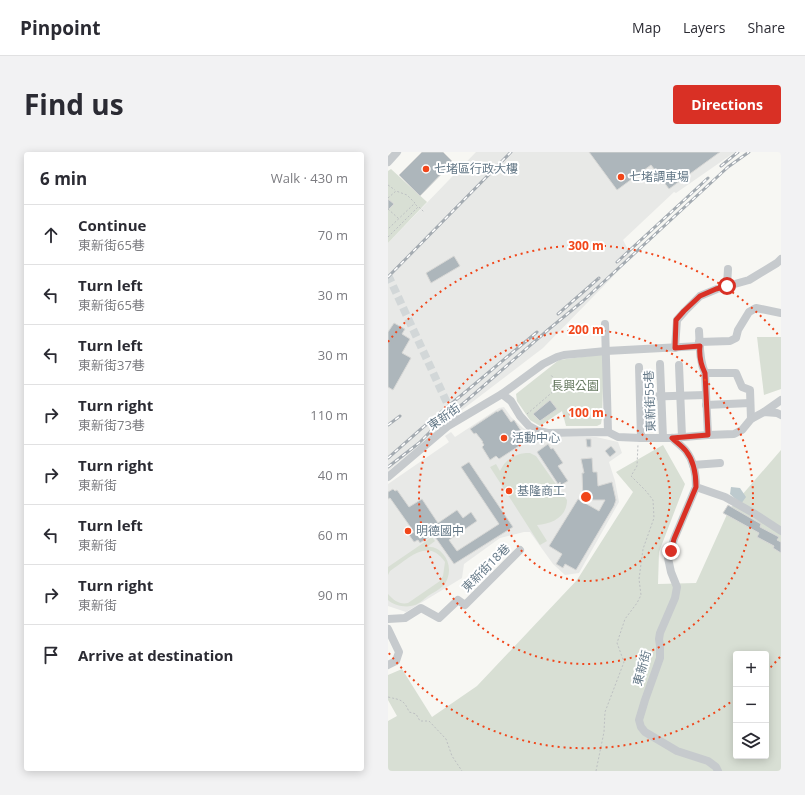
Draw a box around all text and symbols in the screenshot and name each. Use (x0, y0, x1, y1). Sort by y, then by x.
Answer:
text: Pinpoint (20, 15, 101, 41)
text: Map (632, 18, 661, 37)
text: Layers (683, 18, 725, 37)
text: Share (747, 18, 785, 37)
text: Find us (24, 85, 124, 123)
button: Directions (673, 85, 781, 124)
place label: 七堵區行政大樓 (434, 160, 518, 177)
marker: 七堵區行政大樓 (421, 164, 431, 174)
text: 6 min (40, 167, 87, 190)
place label: 七堵調車場 (629, 168, 689, 185)
text: Walk · 430 m (271, 169, 348, 187)
marker: 七堵調車場 (616, 172, 626, 182)
text: Continue (78, 215, 146, 235)
icon: ahead (40, 224, 62, 246)
text: 70 m (318, 226, 348, 244)
text: 東新街65巷 (78, 236, 145, 254)
text: 300 m (568, 237, 604, 254)
text: Turn left (78, 275, 143, 295)
route start (718, 277, 736, 295)
icon: left (40, 284, 62, 306)
text: 30 m (318, 286, 348, 304)
text: 東新街65巷 (78, 296, 145, 314)
text: 200 m (568, 321, 604, 338)
text: Turn left (78, 335, 143, 355)
icon: left (40, 344, 62, 366)
text: 30 m (318, 346, 348, 364)
text: 東新街37巷 (78, 356, 145, 374)
street label: 東新街55巷 (640, 370, 659, 432)
park label: 長興公園 (551, 377, 599, 394)
text: Turn right (78, 395, 153, 415)
street label: 東新街 (424, 399, 463, 434)
icon: right (40, 404, 62, 426)
text: 100 m (568, 404, 604, 421)
text: 110 m (310, 406, 348, 424)
text: 東新街73巷 (78, 416, 145, 434)
place label: 活動中心 (512, 429, 560, 446)
marker: 活動中心 (499, 433, 509, 443)
text: Turn right (78, 455, 153, 475)
icon: right (40, 464, 62, 486)
text: 40 m (318, 466, 348, 484)
text: 東新街 (78, 476, 117, 494)
place label: 基隆商工 (517, 482, 565, 499)
marker: 基隆商工 (504, 486, 514, 496)
centre of rings (579, 490, 593, 504)
text: Turn left (78, 515, 143, 535)
place label: 明德國中 (416, 522, 464, 539)
icon: left (40, 524, 62, 546)
text: 60 m (318, 526, 348, 544)
marker: 明德國中 (403, 526, 413, 536)
text: 東新街 (78, 536, 117, 554)
street label: 東新街18巷 (458, 540, 513, 595)
route end (662, 542, 680, 560)
text: Turn right (78, 575, 153, 595)
icon: right (40, 584, 62, 606)
text: 90 m (318, 586, 348, 604)
text: 東新街 (78, 596, 117, 614)
icon: arrive (40, 644, 62, 666)
text: Arrive at destination (78, 645, 233, 665)
street label: 東新街 (628, 648, 655, 688)
map controls (733, 651, 769, 759)
button: + (733, 651, 769, 687)
button: − (733, 687, 769, 723)
button: layers (733, 723, 769, 759)

